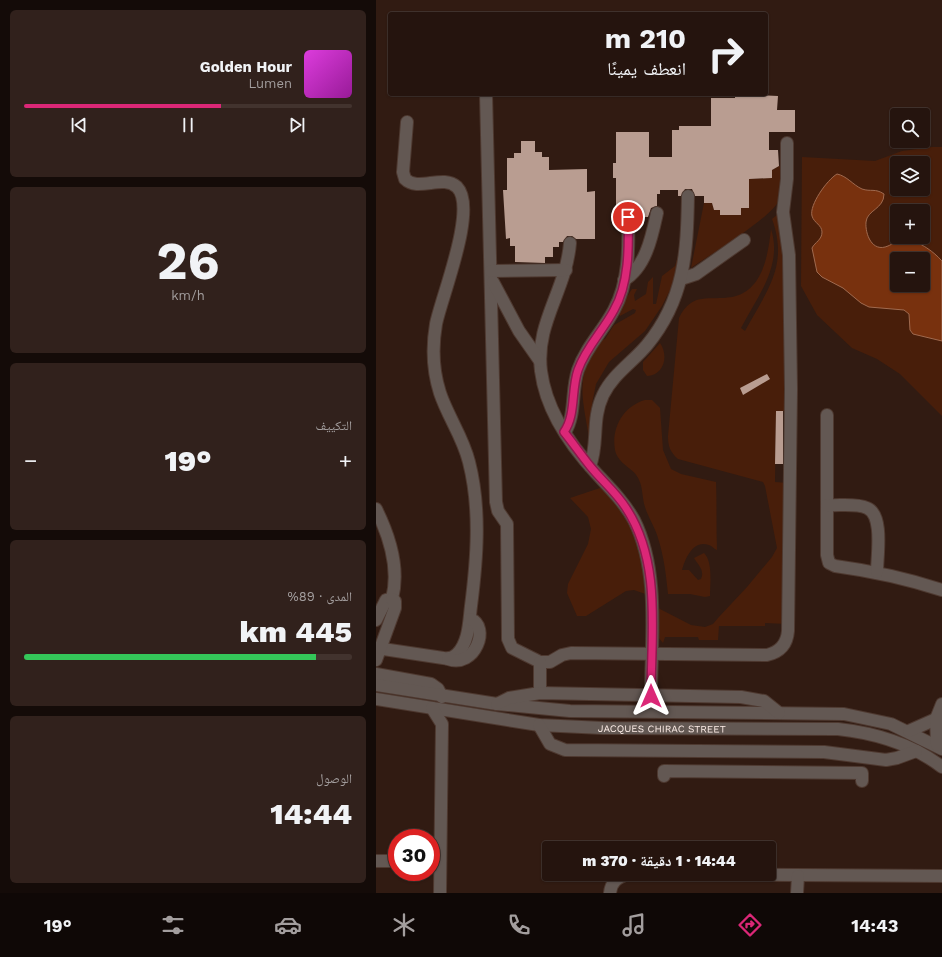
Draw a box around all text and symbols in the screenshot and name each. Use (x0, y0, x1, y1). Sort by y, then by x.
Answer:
text: 210 m (605, 22, 686, 55)
icon: right (700, 28, 752, 80)
text: Golden Hour (200, 58, 292, 76)
text: انعطف يمينًا (607, 58, 686, 79)
text: Lumen (248, 76, 292, 91)
map controls (890, 108, 930, 292)
button: search (890, 108, 930, 148)
icon: previous (68, 114, 90, 136)
icon: pause (177, 114, 199, 136)
icon: next (286, 114, 308, 136)
button: layers (890, 156, 930, 196)
pin (611, 200, 645, 234)
button: + (890, 204, 930, 244)
icon: arrive (617, 206, 639, 228)
text: 26 (156, 231, 220, 292)
button: − (890, 252, 930, 292)
text: km/h (171, 288, 205, 303)
text: التكييف (316, 418, 352, 433)
text: 19° (164, 443, 212, 478)
text: − (24, 448, 37, 473)
text: + (339, 448, 352, 473)
text: المدى · 89% (288, 589, 352, 604)
text: 445 km (240, 614, 352, 649)
position arrow (630, 675, 672, 717)
street label: JACQUES CHIRAC STREET (598, 722, 726, 734)
text: الوصول (316, 771, 352, 786)
text: 14:44 (270, 796, 352, 831)
speed limit sign: 30 (388, 829, 440, 881)
text: 14:44 · 1 دقيقة · 370 m (582, 852, 736, 870)
icon: filters (159, 911, 187, 939)
icon: car (274, 911, 302, 939)
icon: climate (390, 911, 418, 939)
icon: phone (505, 911, 533, 939)
icon: music (620, 911, 648, 939)
icon: directions (736, 911, 764, 939)
text: 19° (44, 915, 72, 936)
text: 14:43 (851, 915, 898, 936)

